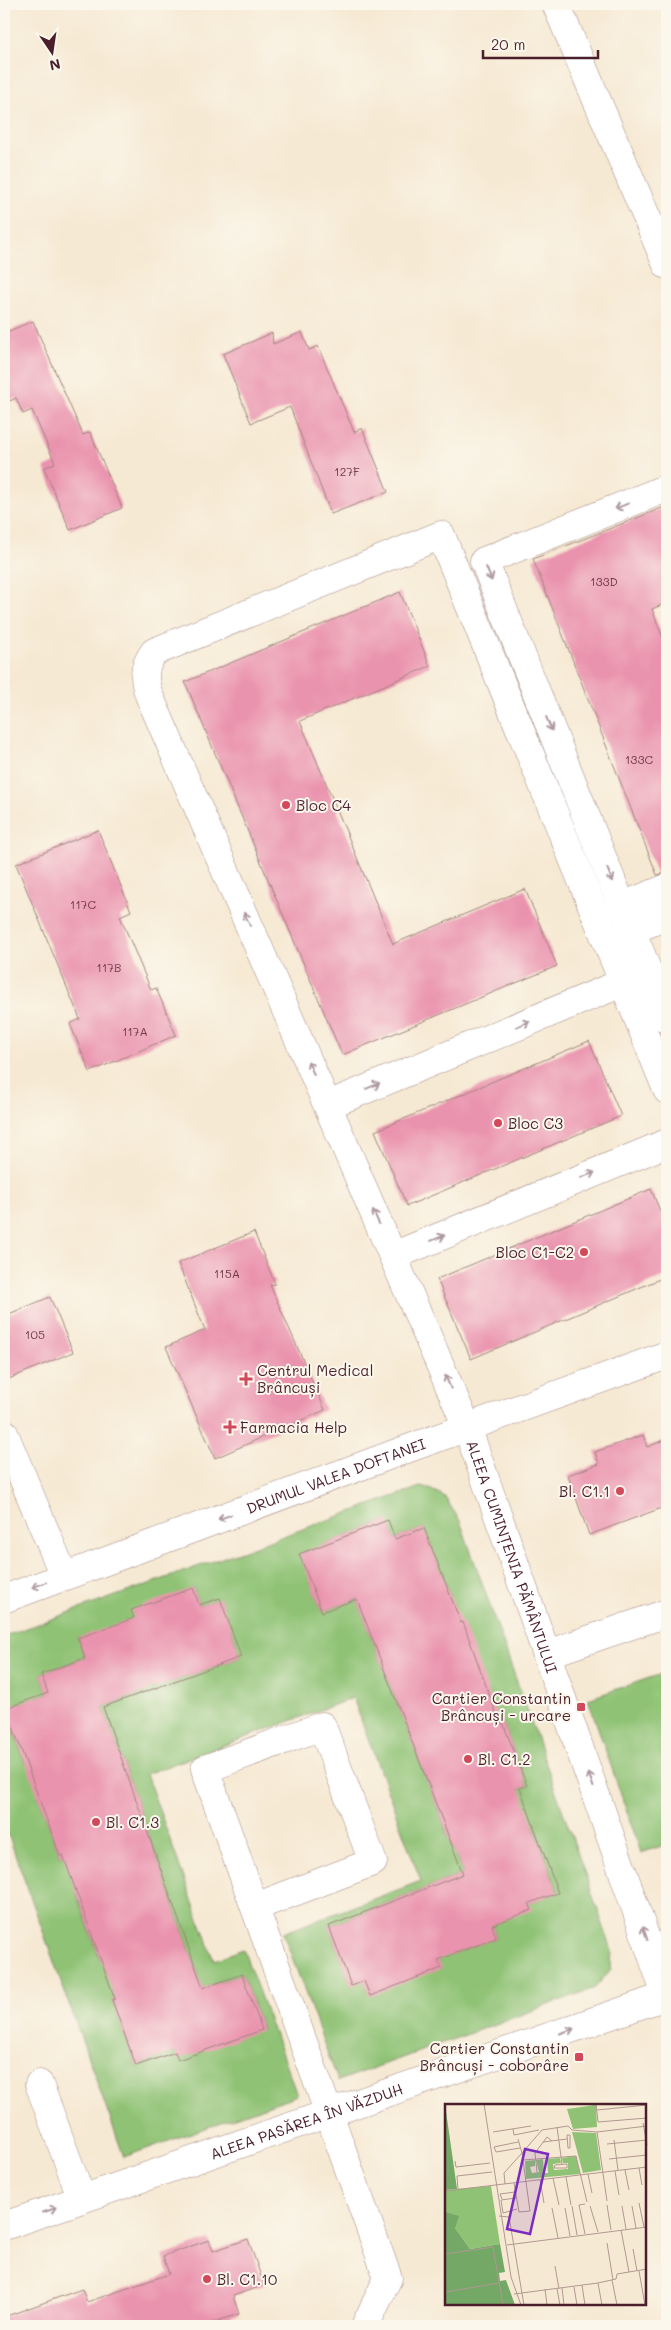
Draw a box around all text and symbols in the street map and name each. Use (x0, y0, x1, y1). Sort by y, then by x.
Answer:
north arrow (28, 28, 78, 78)
scale bar (483, 28, 598, 60)
text: 20 m (491, 34, 525, 54)
text: N (48, 55, 62, 76)
house number: 127F (334, 463, 360, 479)
one-way arrow (615, 502, 630, 511)
one-way arrow (485, 565, 494, 581)
house number: 133D (590, 573, 618, 589)
one-way arrow (546, 717, 555, 732)
house number: 133C (625, 751, 653, 767)
place label: Bloc C4 (296, 795, 351, 815)
marker: Bloc C4 (280, 799, 292, 811)
one-way arrow (605, 867, 615, 882)
house number: 117C (70, 896, 96, 912)
one-way arrow (241, 912, 251, 927)
house number: 117B (97, 959, 121, 975)
one-way arrow (515, 1019, 530, 1028)
house number: 117A (122, 1023, 148, 1039)
one-way arrow (306, 1061, 316, 1076)
one-way arrow (365, 1081, 380, 1090)
place label: Bloc C3 (508, 1113, 563, 1133)
marker: Bloc C3 (492, 1117, 504, 1129)
one-way arrow (581, 1170, 596, 1179)
one-way arrow (371, 1210, 381, 1225)
one-way arrow (430, 1232, 445, 1242)
place label: Bloc C1-C2 (496, 1242, 574, 1262)
marker: Bloc C1-C2 (578, 1246, 590, 1258)
house number: 115A (214, 1265, 240, 1281)
house number: 105 (25, 1326, 45, 1342)
place label: Centrul Medical Brâncuși (257, 1360, 373, 1398)
marker: Centrul Medical Brâncuși (239, 1372, 253, 1386)
one-way arrow (442, 1375, 452, 1390)
place label: Farmacia Help (240, 1417, 347, 1437)
marker: Farmacia Help (224, 1421, 236, 1433)
street label: DRUMUL VALEA DOFTANEI (243, 1433, 429, 1518)
street label: ALEEA CUMINȚENIA PĂMÂNTULUI (462, 1437, 562, 1676)
place label: Bl. C1.1 (559, 1481, 610, 1501)
marker: Bl. C1.1 (614, 1485, 626, 1497)
one-way arrow (217, 1513, 233, 1522)
one-way arrow (32, 1581, 48, 1590)
place label: Cartier Constantin Brâncuși - urcare (432, 1688, 571, 1726)
marker: Cartier Constantin Brâncuși - urcare (575, 1701, 587, 1713)
place label: Bl. C1.2 (478, 1749, 531, 1769)
marker: Bl. C1.2 (462, 1753, 474, 1765)
one-way arrow (586, 1772, 595, 1788)
place label: Bl. C1.3 (106, 1812, 159, 1832)
marker: Bl. C1.3 (90, 1816, 102, 1828)
one-way arrow (640, 1926, 649, 1941)
one-way arrow (559, 2025, 575, 2035)
place label: Cartier Constantin Brâncuși - coborâre (420, 2038, 569, 2076)
marker: Cartier Constantin Brâncuși - coborâre (573, 2051, 585, 2063)
street label: ALEEA PASĂREA ÎN VĂZDUH (207, 2078, 405, 2164)
inset map (445, 2104, 646, 2305)
one-way arrow (42, 2205, 58, 2215)
place label: Bl. C1.10 (217, 2269, 277, 2289)
marker: Bl. C1.10 (201, 2273, 213, 2285)

